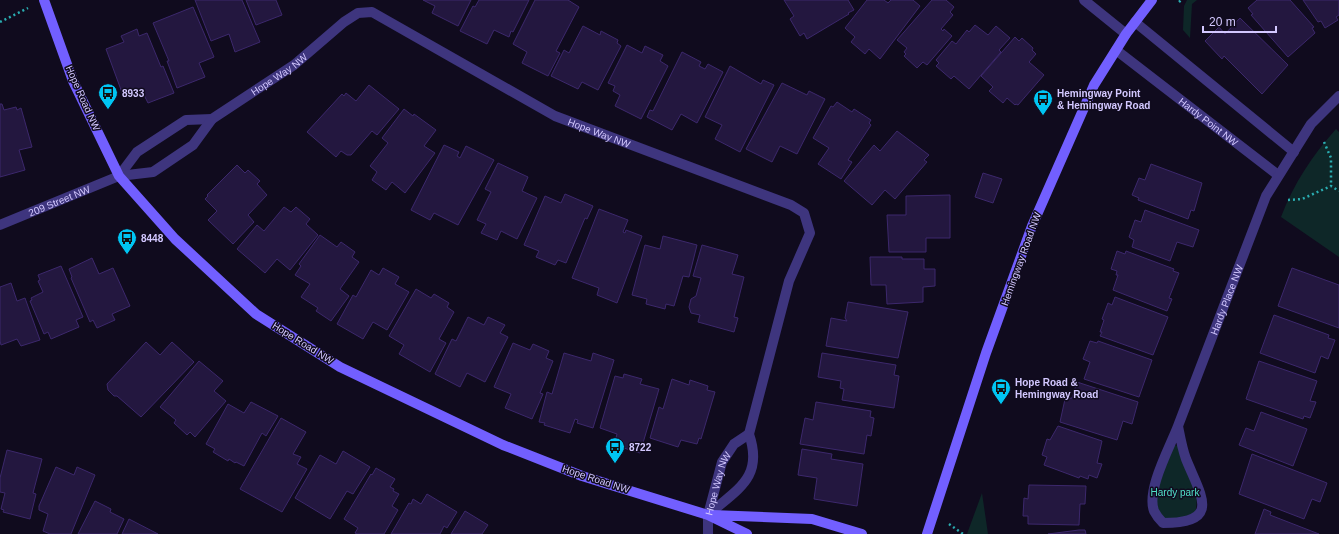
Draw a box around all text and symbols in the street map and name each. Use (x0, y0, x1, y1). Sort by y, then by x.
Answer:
scale bar (1203, 8, 1276, 34)
text: 20 m (1209, 15, 1236, 29)
street label: Hope Way NW (249, 50, 310, 97)
street label: Hope Road NW (64, 64, 102, 133)
bus stop icon: 8933 (97, 82, 119, 110)
place label: 8933 (122, 88, 145, 99)
bus stop icon: Hemingway Point & Hemingway Road (1032, 88, 1054, 116)
place label: Hemingway Point & Hemingway Road (1057, 88, 1150, 111)
street label: Hardy Point NW (1177, 95, 1241, 148)
street label: Hope Way NW (567, 116, 633, 150)
street label: 209 Street NW (27, 183, 92, 218)
street label: Hemingway Road NW (999, 210, 1043, 307)
bus stop icon: 8448 (116, 227, 138, 255)
place label: 8448 (141, 233, 164, 244)
street label: Hardy Place NW (1208, 263, 1245, 336)
street label: Hope Road NW (270, 320, 336, 367)
bus stop icon: Hope Road & Hemingway Road (990, 377, 1012, 405)
place label: Hope Road & Hemingway Road (1015, 377, 1098, 400)
bus stop icon: 8722 (604, 436, 626, 464)
place label: 8722 (629, 442, 652, 453)
street label: Hope Way NW (703, 449, 733, 516)
street label: Hope Road NW (561, 463, 632, 495)
park label: Hardy park (1151, 487, 1200, 498)

